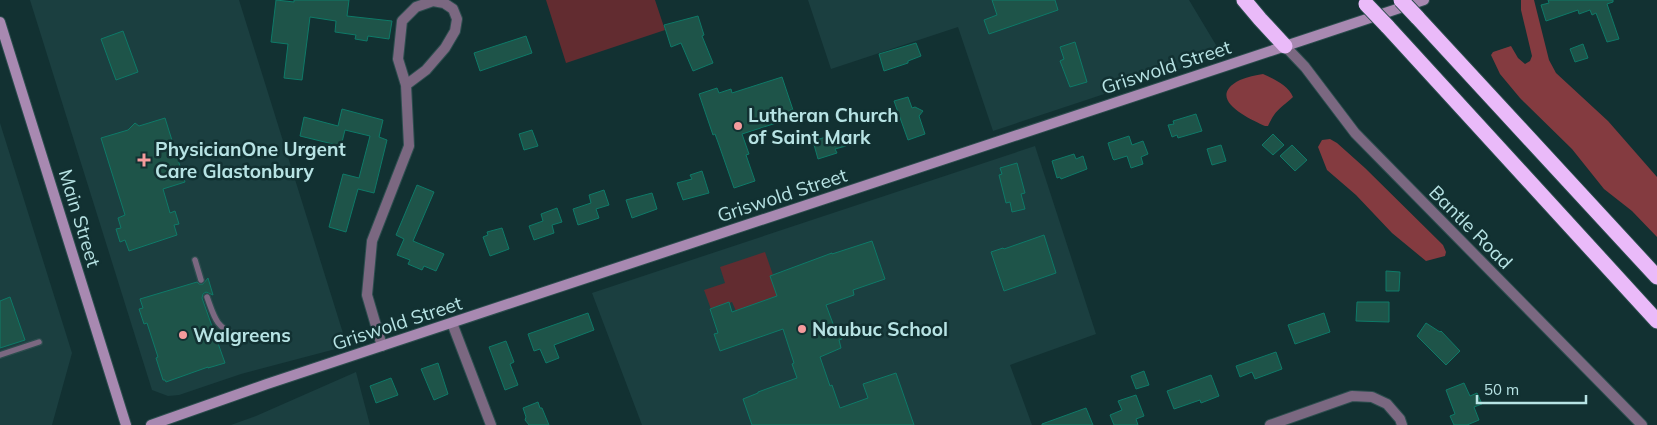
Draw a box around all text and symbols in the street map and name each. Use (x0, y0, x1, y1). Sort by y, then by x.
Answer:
street label: Griswold Street (1098, 35, 1234, 99)
place label: Lutheran Church of Saint Mark (748, 103, 899, 149)
marker: Lutheran Church of Saint Mark (732, 120, 744, 132)
place label: PhysicianOne Urgent Care Glastonbury (155, 137, 346, 183)
marker: PhysicianOne Urgent Care Glastonbury (137, 153, 151, 167)
street label: Griswold Street (714, 163, 850, 227)
street label: Main Street (54, 166, 106, 270)
street label: Bantle Road (1424, 180, 1518, 274)
street label: Griswold Street (329, 291, 465, 355)
place label: Naubuc School (812, 317, 948, 341)
place label: Walgreens (193, 323, 291, 347)
marker: Naubuc School (796, 323, 808, 335)
marker: Walgreens (177, 329, 189, 341)
scale bar (1477, 372, 1586, 404)
text: 50 m (1484, 380, 1519, 399)

